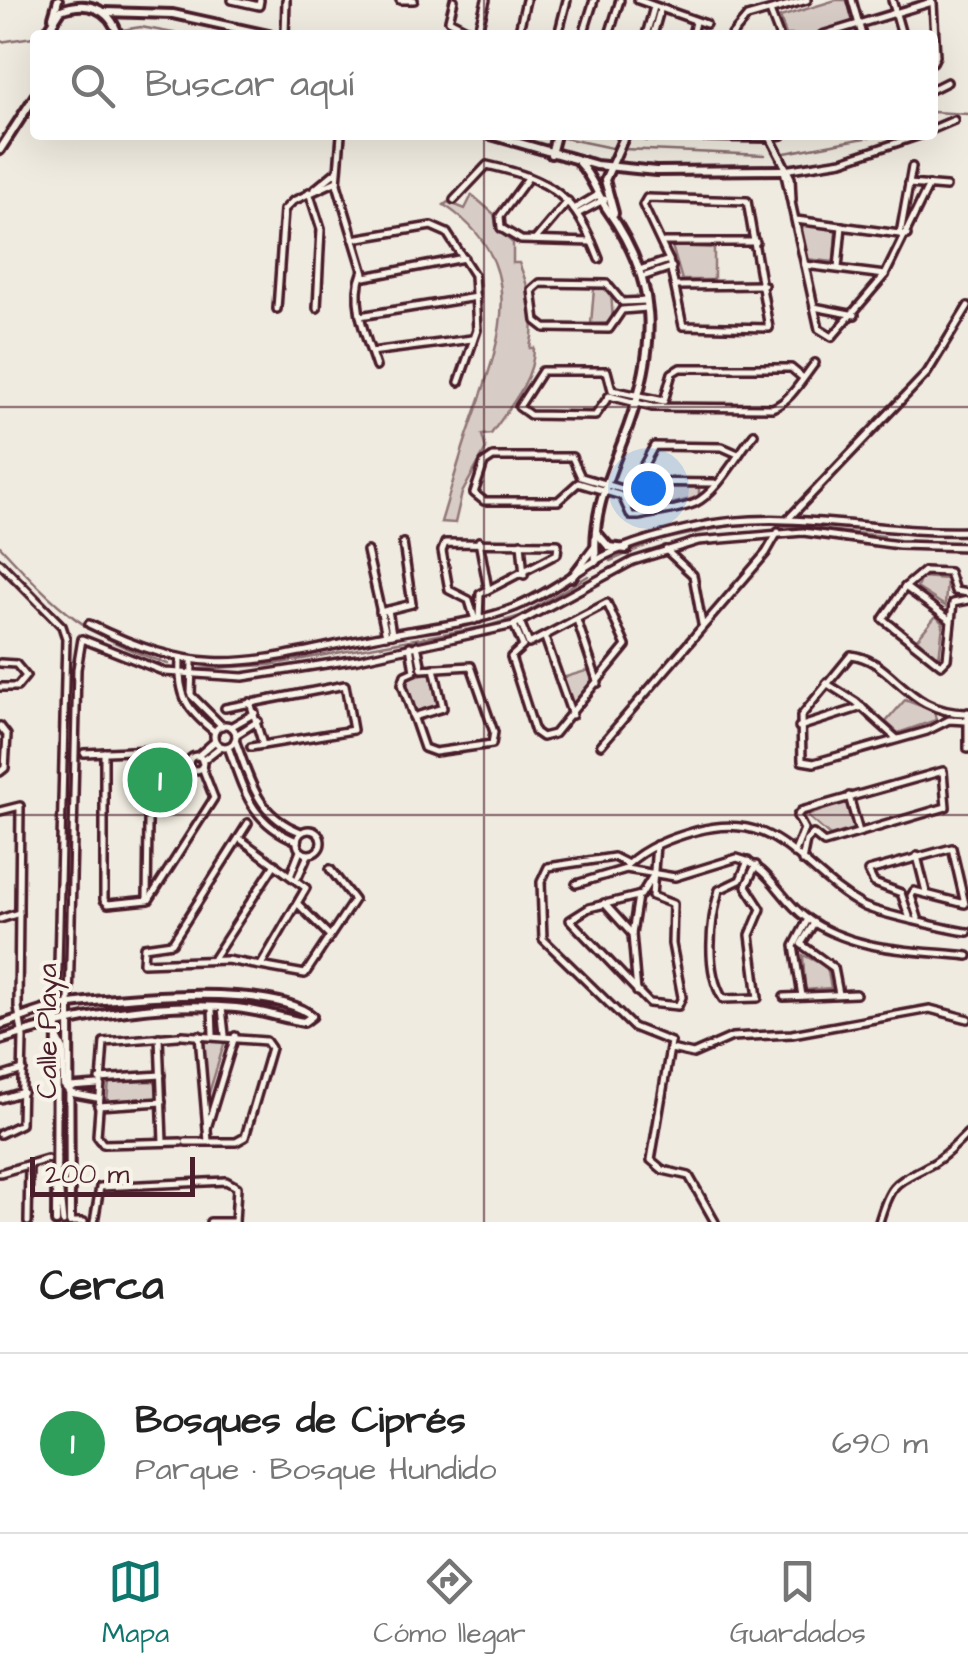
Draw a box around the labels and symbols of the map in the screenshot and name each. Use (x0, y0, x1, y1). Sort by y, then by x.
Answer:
your location (623, 463, 674, 514)
pin: 1 (128, 742, 192, 818)
street label: Calle Playa (28, 963, 69, 1099)
scale bar (30, 1152, 195, 1196)

